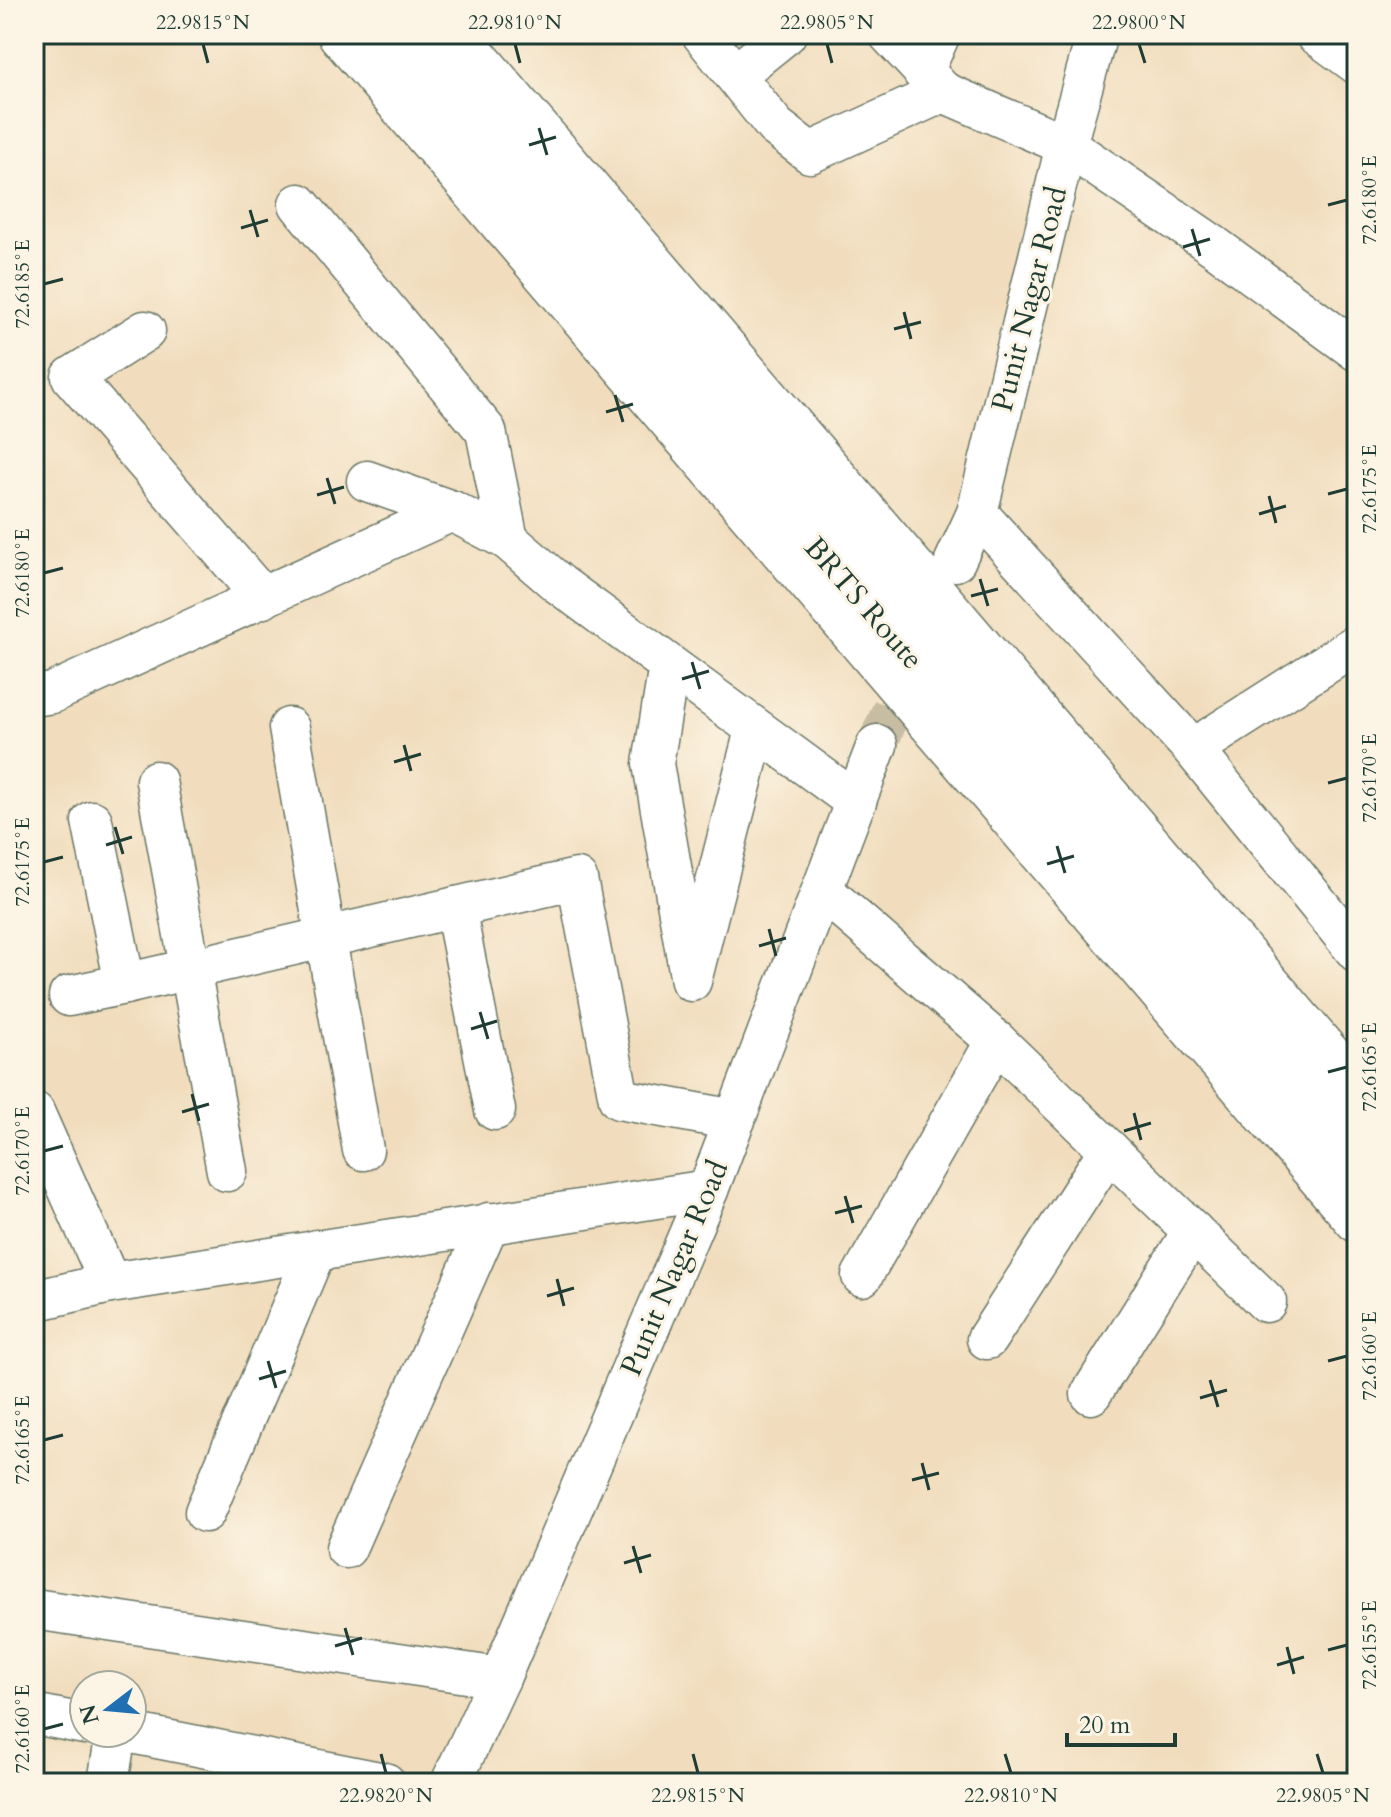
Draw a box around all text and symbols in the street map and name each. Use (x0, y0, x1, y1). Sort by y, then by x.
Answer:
text: 22.9815°N (156, 9, 250, 36)
text: 22.9810°N (468, 9, 562, 36)
text: 22.9805°N (780, 9, 874, 36)
text: 22.9800°N (1092, 9, 1186, 36)
text: 72.6180°E (1356, 155, 1383, 245)
street label: Punit Nagar Road (982, 182, 1077, 416)
text: 72.6185°E (9, 239, 36, 329)
text: 72.6175°E (1356, 444, 1383, 534)
text: 72.6180°E (9, 528, 36, 618)
street label: BRTS Route (795, 528, 933, 678)
text: 72.6170°E (1356, 733, 1383, 823)
text: 72.6175°E (9, 817, 36, 907)
text: 72.6165°E (1356, 1022, 1383, 1112)
text: 72.6170°E (9, 1106, 36, 1196)
street label: Punit Nagar Road (611, 1154, 738, 1382)
text: 72.6160°E (1356, 1311, 1383, 1401)
text: 72.6165°E (9, 1395, 36, 1485)
text: 72.6155°E (1356, 1600, 1383, 1690)
north arrow (68, 1669, 148, 1749)
text: 72.6160°E (9, 1684, 36, 1774)
scale bar (1067, 1697, 1175, 1747)
text: N (73, 1701, 107, 1728)
text: 20 m (1079, 1709, 1131, 1742)
text: 22.9820°N (339, 1782, 433, 1809)
text: 22.9815°N (651, 1782, 745, 1809)
text: 22.9810°N (964, 1782, 1058, 1809)
text: 22.9805°N (1276, 1782, 1370, 1809)

